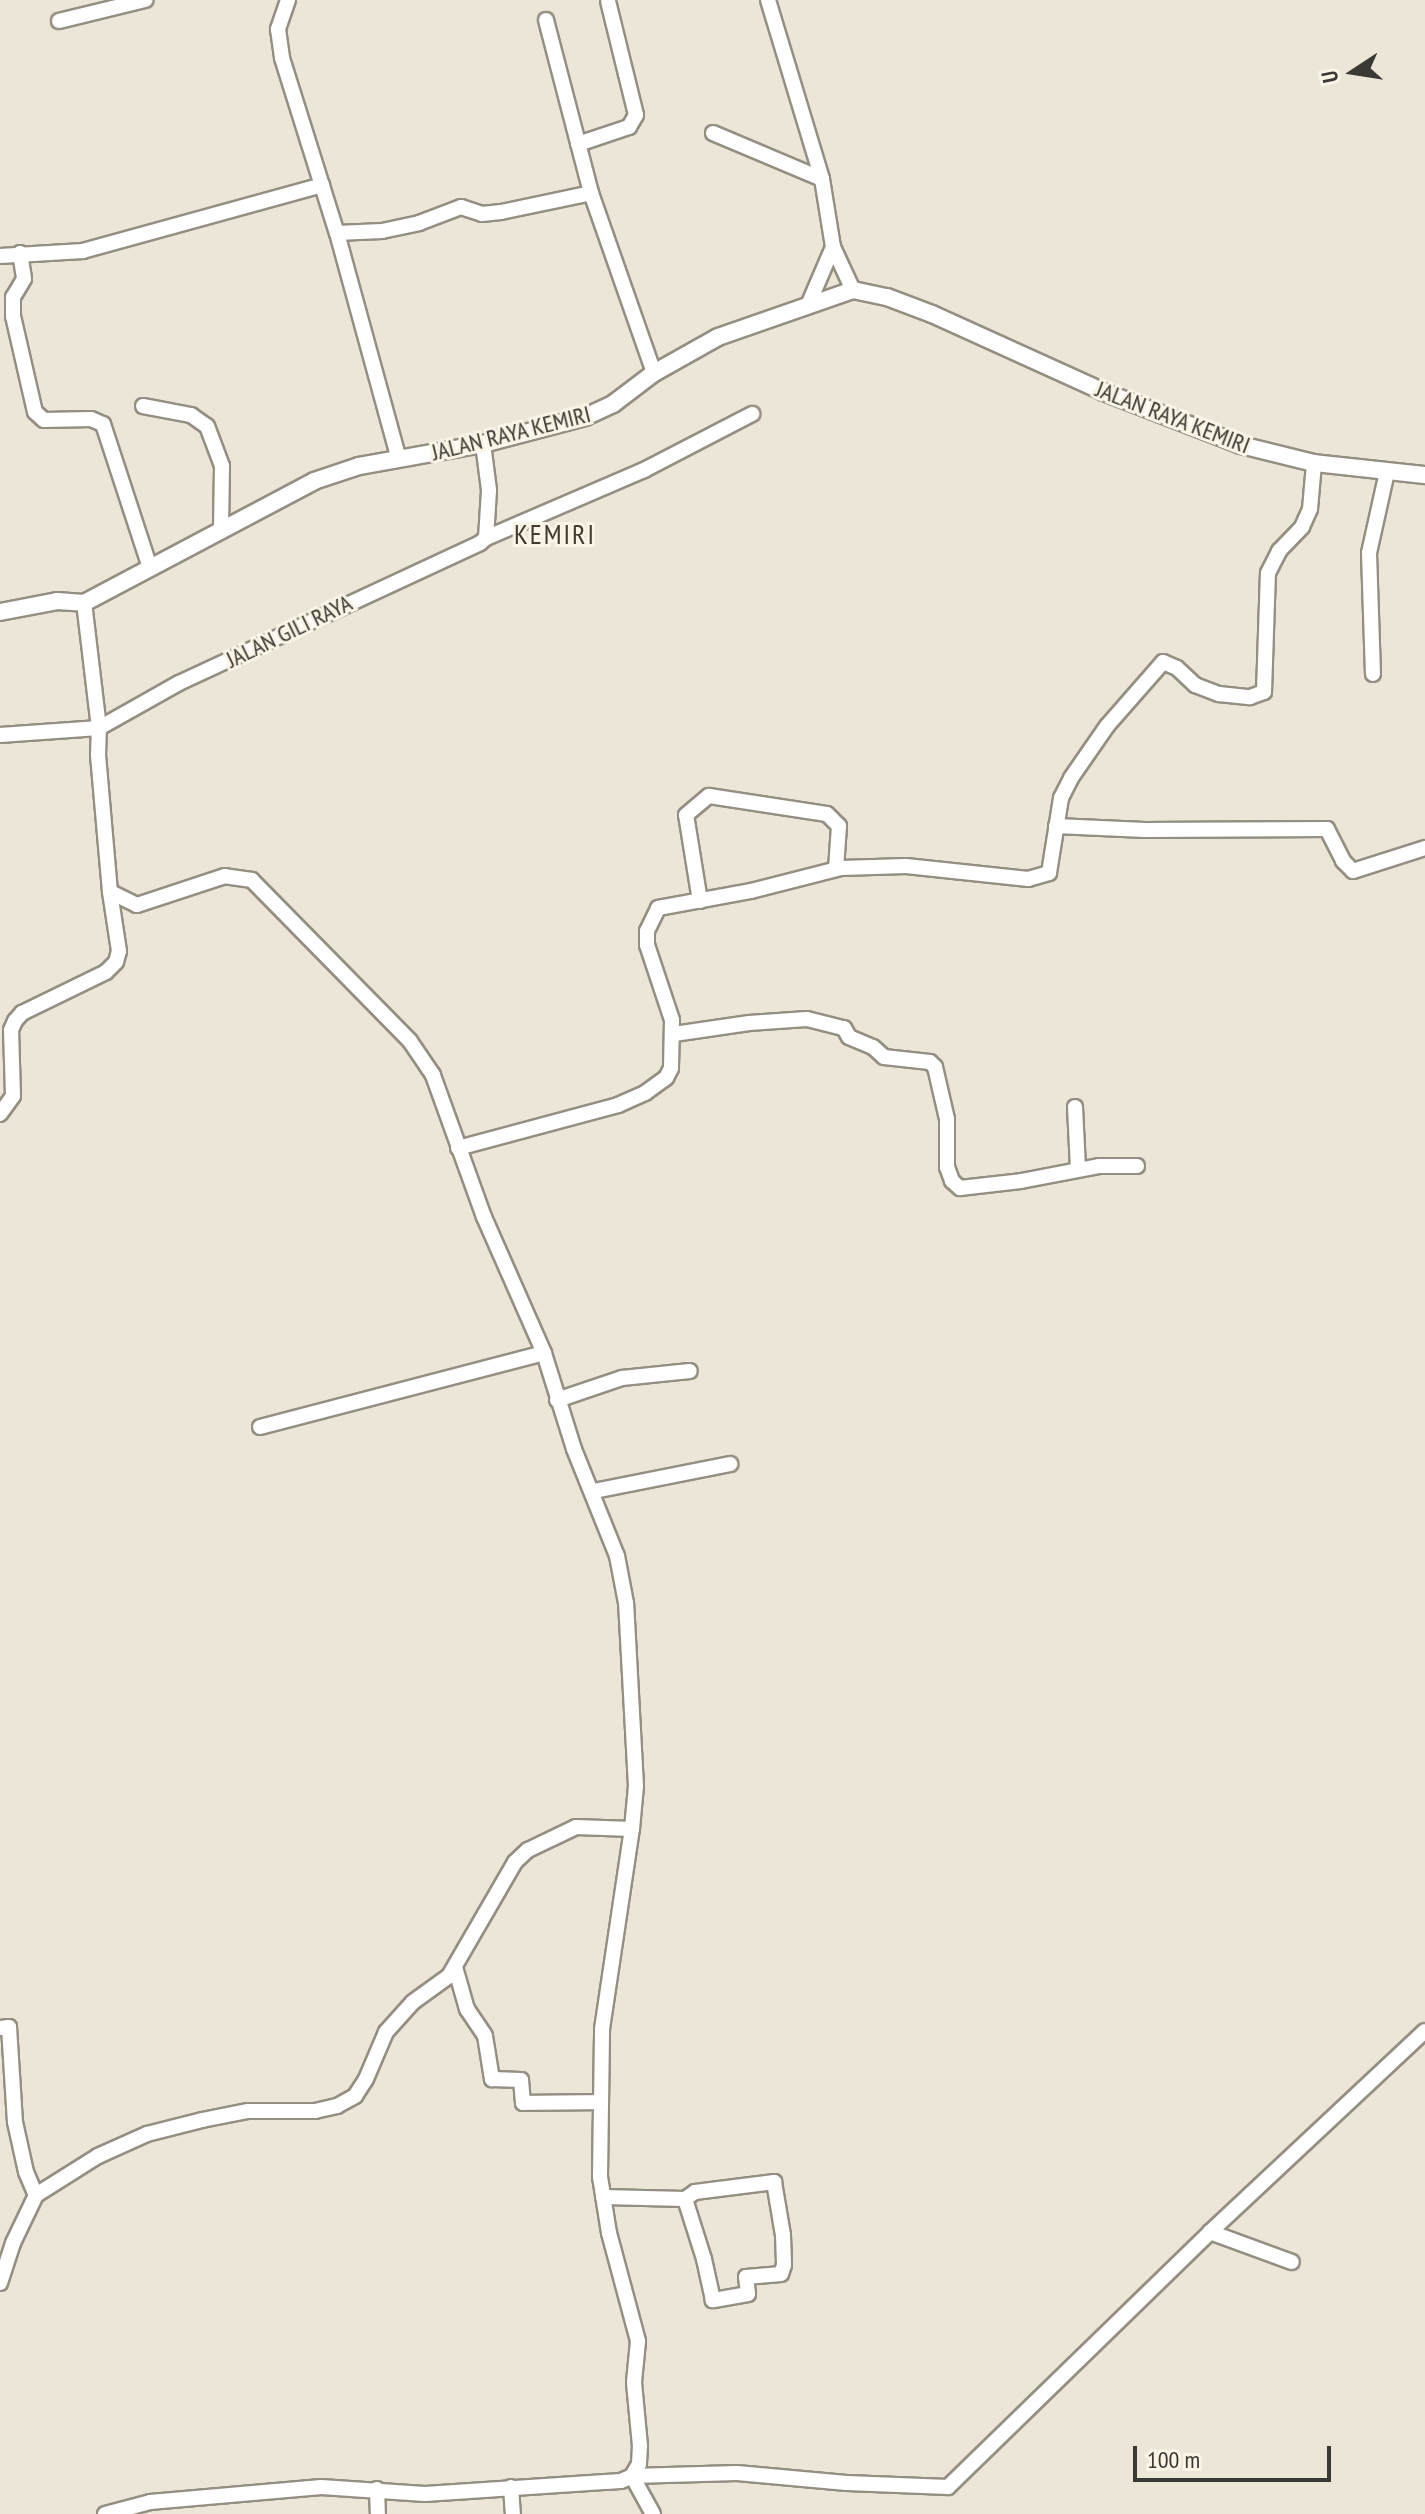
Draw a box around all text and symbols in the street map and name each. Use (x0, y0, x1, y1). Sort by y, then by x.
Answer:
north arrow (1313, 32, 1393, 112)
text: U (1315, 69, 1344, 85)
street label: JALAN RAYA KEMIRI (1091, 374, 1255, 460)
street label: JALAN RAYA KEMIRI (428, 399, 594, 467)
district label: KEMIRI (514, 517, 596, 551)
street label: JALAN GILI RAYA (221, 588, 357, 674)
scale bar (1137, 2430, 1335, 2480)
text: 100 m (1147, 2444, 1200, 2475)

